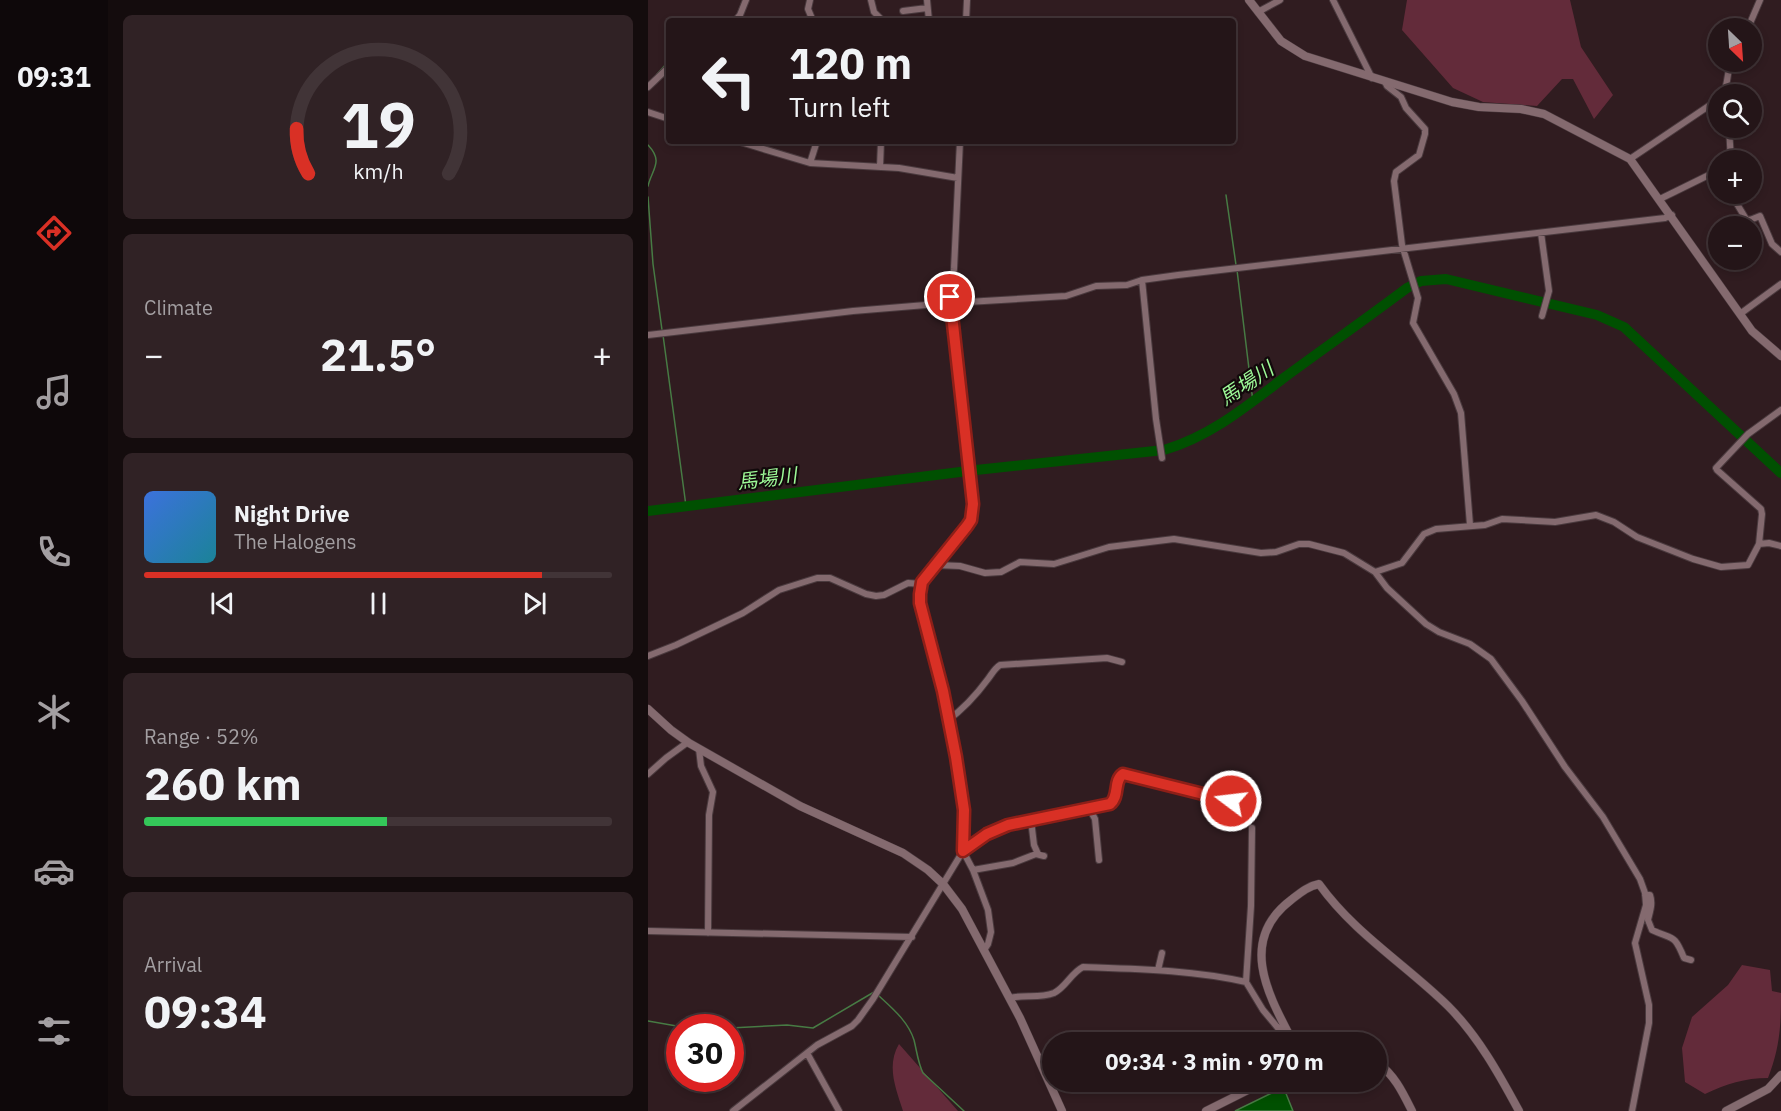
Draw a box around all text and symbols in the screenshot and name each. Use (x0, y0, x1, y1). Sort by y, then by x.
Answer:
north arrow (1708, 18, 1762, 72)
map controls (1708, 18, 1762, 270)
text: 120 m (789, 36, 912, 91)
icon: left (690, 42, 768, 120)
text: 09:31 (17, 59, 91, 94)
text: 19 (341, 84, 415, 165)
button: search (1708, 84, 1762, 138)
text: Turn left (789, 89, 890, 124)
button: + (1708, 150, 1762, 204)
text: km/h (353, 157, 403, 185)
icon: directions (33, 212, 75, 254)
button: − (1708, 216, 1762, 270)
pin (924, 271, 975, 322)
icon: arrive (933, 280, 966, 313)
text: Climate (144, 294, 213, 321)
text: 21.5° (320, 325, 436, 383)
text: − (144, 333, 164, 376)
text: + (592, 333, 612, 376)
water label: 馬場川 (1214, 354, 1280, 411)
icon: music (33, 371, 75, 413)
water label: 馬場川 (736, 461, 800, 495)
text: Night Drive (234, 499, 350, 528)
text: The Halogens (234, 528, 356, 555)
icon: phone (33, 531, 75, 573)
icon: previous (206, 587, 239, 620)
icon: pause (362, 587, 395, 620)
icon: next (518, 587, 551, 620)
icon: climate (33, 691, 75, 733)
text: Range · 52% (144, 723, 259, 750)
text: 260 km (144, 754, 302, 812)
position arrow (1199, 769, 1263, 833)
icon: car (33, 850, 75, 892)
text: Arrival (144, 951, 202, 978)
text: 09:34 (144, 982, 267, 1040)
icon: filters (33, 1010, 75, 1052)
speed limit sign: 30 (666, 1014, 744, 1092)
text: 09:34 · 3 min · 970 m (1105, 1047, 1324, 1076)

